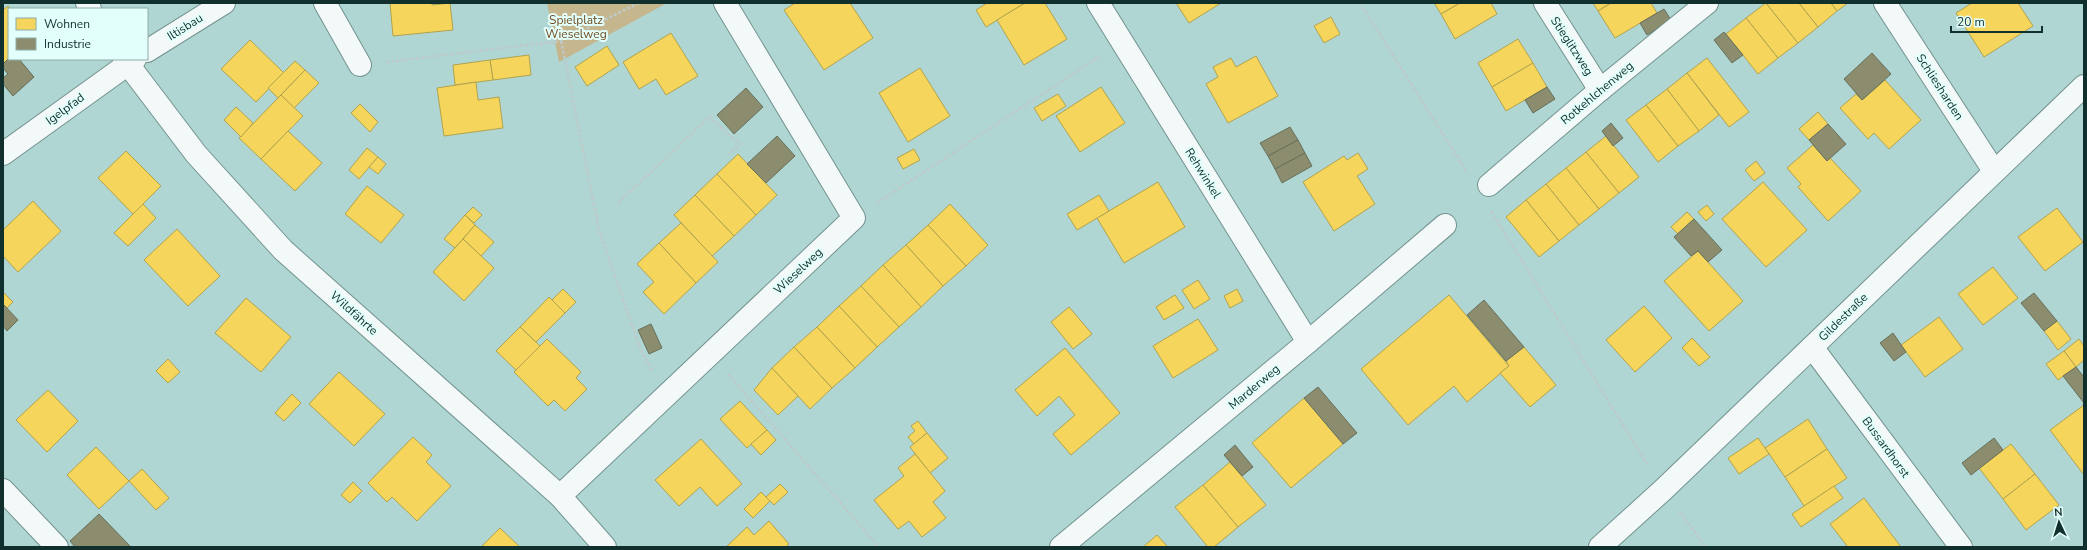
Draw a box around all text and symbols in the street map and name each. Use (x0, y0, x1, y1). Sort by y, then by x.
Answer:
legend (8, 8, 148, 60)
scale bar (1951, 8, 2042, 34)
street label: Iltisbau (164, 10, 206, 44)
park label: Spielplatz Wieselweg (545, 12, 607, 42)
street label: Stieglitzweg (1547, 13, 1597, 79)
text: 20 m (1957, 14, 1985, 30)
text: Wohnen (44, 16, 90, 32)
text: Industrie (44, 36, 91, 52)
street label: Schliesharden (1913, 51, 1967, 123)
street label: Rotkehlchenweg (1557, 58, 1637, 128)
street label: Igelpfad (42, 90, 88, 128)
street label: Rehwinkel (1181, 145, 1225, 202)
street label: Wieselweg (770, 244, 826, 298)
street label: Wildfährte (327, 287, 381, 339)
street label: Gildestraße (1815, 289, 1871, 345)
street label: Marderweg (1225, 361, 1283, 413)
street label: Bussardhorst (1858, 413, 1914, 481)
north arrow (2039, 502, 2079, 542)
text: N (2054, 505, 2063, 520)

